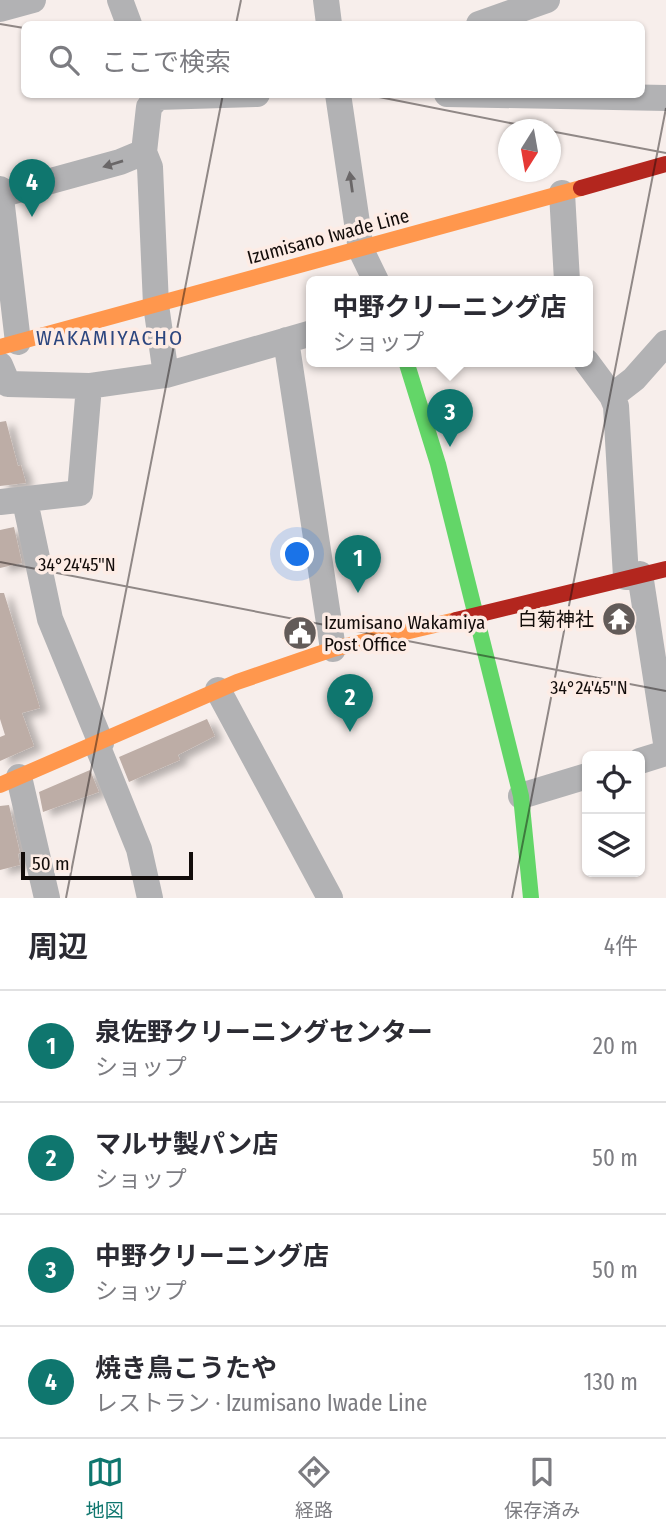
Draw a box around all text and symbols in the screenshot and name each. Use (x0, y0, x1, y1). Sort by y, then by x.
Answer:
search box (21, 21, 645, 98)
icon: search (45, 41, 83, 79)
text: ここで検索 (101, 47, 231, 78)
north arrow (498, 119, 561, 182)
pin: 4 (9, 159, 55, 217)
one-way arrow (102, 159, 123, 169)
one-way arrow (346, 171, 357, 193)
street label: Izumisano Iwade Line (245, 204, 412, 269)
popup (306, 276, 593, 367)
text: 中野クリーニング店 (332, 292, 567, 323)
district label: WAKAMIYACHO (36, 325, 184, 351)
text: ショップ (332, 328, 424, 356)
pin: 3 (427, 389, 473, 447)
pin: 1 (335, 535, 381, 593)
your location (280, 537, 314, 571)
text: 34°24'45"N (38, 554, 116, 576)
temple icon: 白菊神社 (600, 600, 638, 638)
place label: 白菊神社 (518, 608, 594, 631)
place label: Izumisano Wakamiya Post Office (324, 611, 485, 656)
public building icon: Izumisano Wakamiya Post Office (281, 614, 319, 652)
pin: 2 (327, 674, 373, 732)
text: 34°24'45"N (550, 677, 628, 699)
map controls (582, 751, 645, 877)
button: locate (582, 751, 645, 814)
button: layers (582, 814, 645, 877)
scale bar (21, 849, 192, 881)
text: 50 m (32, 852, 70, 875)
text: 周辺 (28, 929, 88, 965)
text: 4件 (604, 932, 638, 960)
text: 泉佐野クリーニングセンター (95, 1017, 433, 1048)
text: 1 (46, 1032, 56, 1060)
text: 20 m (593, 1032, 638, 1060)
text: ショップ (95, 1053, 187, 1081)
text: マルサ製パン店 (95, 1129, 278, 1160)
text: 2 (46, 1144, 56, 1172)
text: 50 m (592, 1144, 638, 1172)
text: ショップ (95, 1165, 187, 1193)
text: 中野クリーニング店 (95, 1241, 329, 1272)
text: 3 (46, 1256, 56, 1284)
text: 50 m (592, 1256, 638, 1284)
text: ショップ (95, 1277, 187, 1305)
text: 焼き鳥こうたや (95, 1353, 277, 1384)
text: 4 (45, 1368, 57, 1396)
text: 130 m (584, 1368, 638, 1396)
text: レストラン · Izumisano Iwade Line (95, 1389, 427, 1417)
tab: 地図 (86, 1453, 124, 1522)
tab: 経路 (295, 1453, 333, 1522)
tab: 保存済み (504, 1453, 580, 1522)

